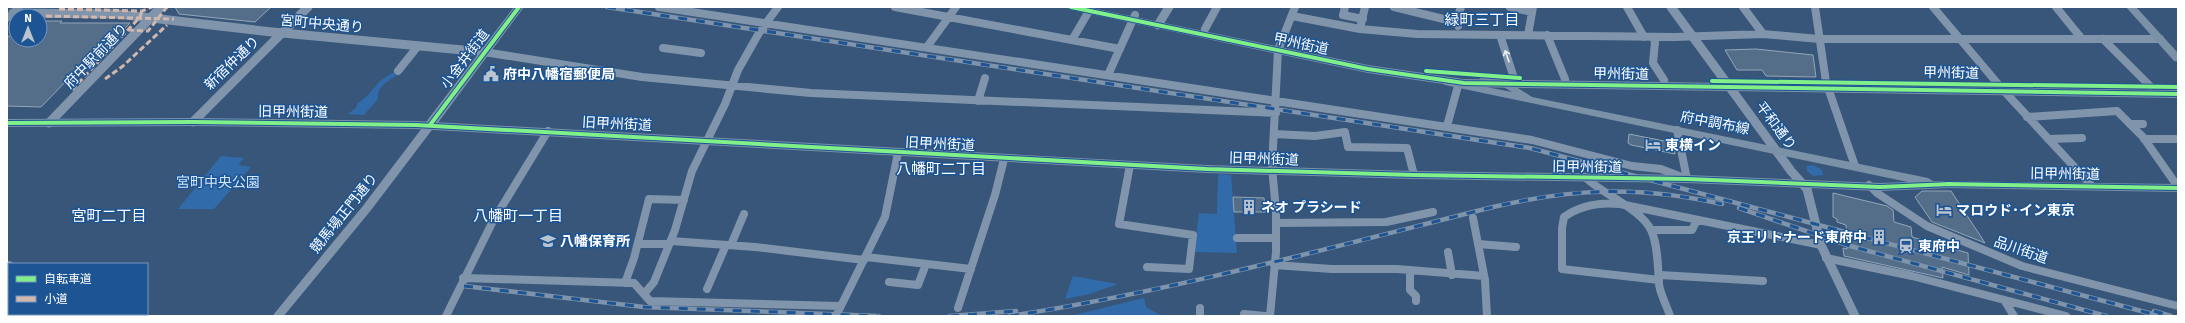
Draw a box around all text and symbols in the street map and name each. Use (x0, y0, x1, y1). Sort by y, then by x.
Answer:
north arrow (8, 8, 48, 48)
district label: 緑町三丁目 (1444, 11, 1520, 29)
text: N (24, 12, 32, 25)
street label: 宮町中央通り (279, 12, 365, 36)
street label: 府中駅前通り (61, 20, 131, 92)
street label: 小金井街道 (437, 26, 493, 92)
street label: 甲州街道 (1272, 30, 1330, 58)
street label: 新宿仲通り (201, 33, 263, 93)
one-way arrow (1503, 50, 1510, 63)
street label: 甲州街道 (1923, 64, 1979, 82)
public building icon: 府中八幡宿郵便局 (482, 65, 500, 83)
street label: 甲州街道 (1593, 65, 1649, 83)
place label: 府中八幡宿郵便局 (503, 66, 615, 83)
street label: 平和通り (1752, 99, 1800, 153)
street label: 旧甲州街道 (258, 103, 328, 121)
street label: 府中調布線 (1679, 108, 1751, 138)
street label: 旧甲州街道 (582, 114, 652, 134)
street label: 旧甲州街道 (905, 134, 975, 154)
hotel icon: 東横イン (1644, 136, 1662, 154)
place label: 東横イン (1665, 137, 1721, 154)
street label: 旧甲州街道 (1229, 149, 1299, 169)
street label: 旧甲州街道 (1552, 158, 1622, 176)
district label: 八幡町二丁目 (896, 160, 986, 178)
street label: 旧甲州街道 (2030, 165, 2100, 183)
street label: 競馬場正門通り (307, 170, 381, 256)
park label: 宮町中央公園 (176, 174, 260, 191)
building icon: ネオ プラシード (1240, 198, 1258, 216)
place label: ネオ プラシード (1261, 199, 1362, 216)
hotel icon: マロウド･イン東京 (1935, 201, 1953, 219)
place label: マロウド･イン東京 (1956, 202, 2075, 219)
district label: 宮町二丁目 (71, 207, 147, 225)
district label: 八幡町一丁目 (473, 207, 563, 225)
building icon: 京王リトナード東府中 (1870, 228, 1888, 246)
place label: 京王リトナード東府中 (1727, 229, 1867, 246)
school or university icon: 八幡保育所 (539, 232, 557, 250)
place label: 八幡保育所 (560, 233, 630, 250)
street label: 品川街道 (1992, 233, 2050, 267)
station icon: 東府中 (1897, 237, 1915, 255)
place label: 東府中 (1918, 238, 1960, 255)
legend (8, 263, 148, 315)
text: 自転車道 (44, 272, 92, 287)
text: 小道 (44, 292, 68, 307)

